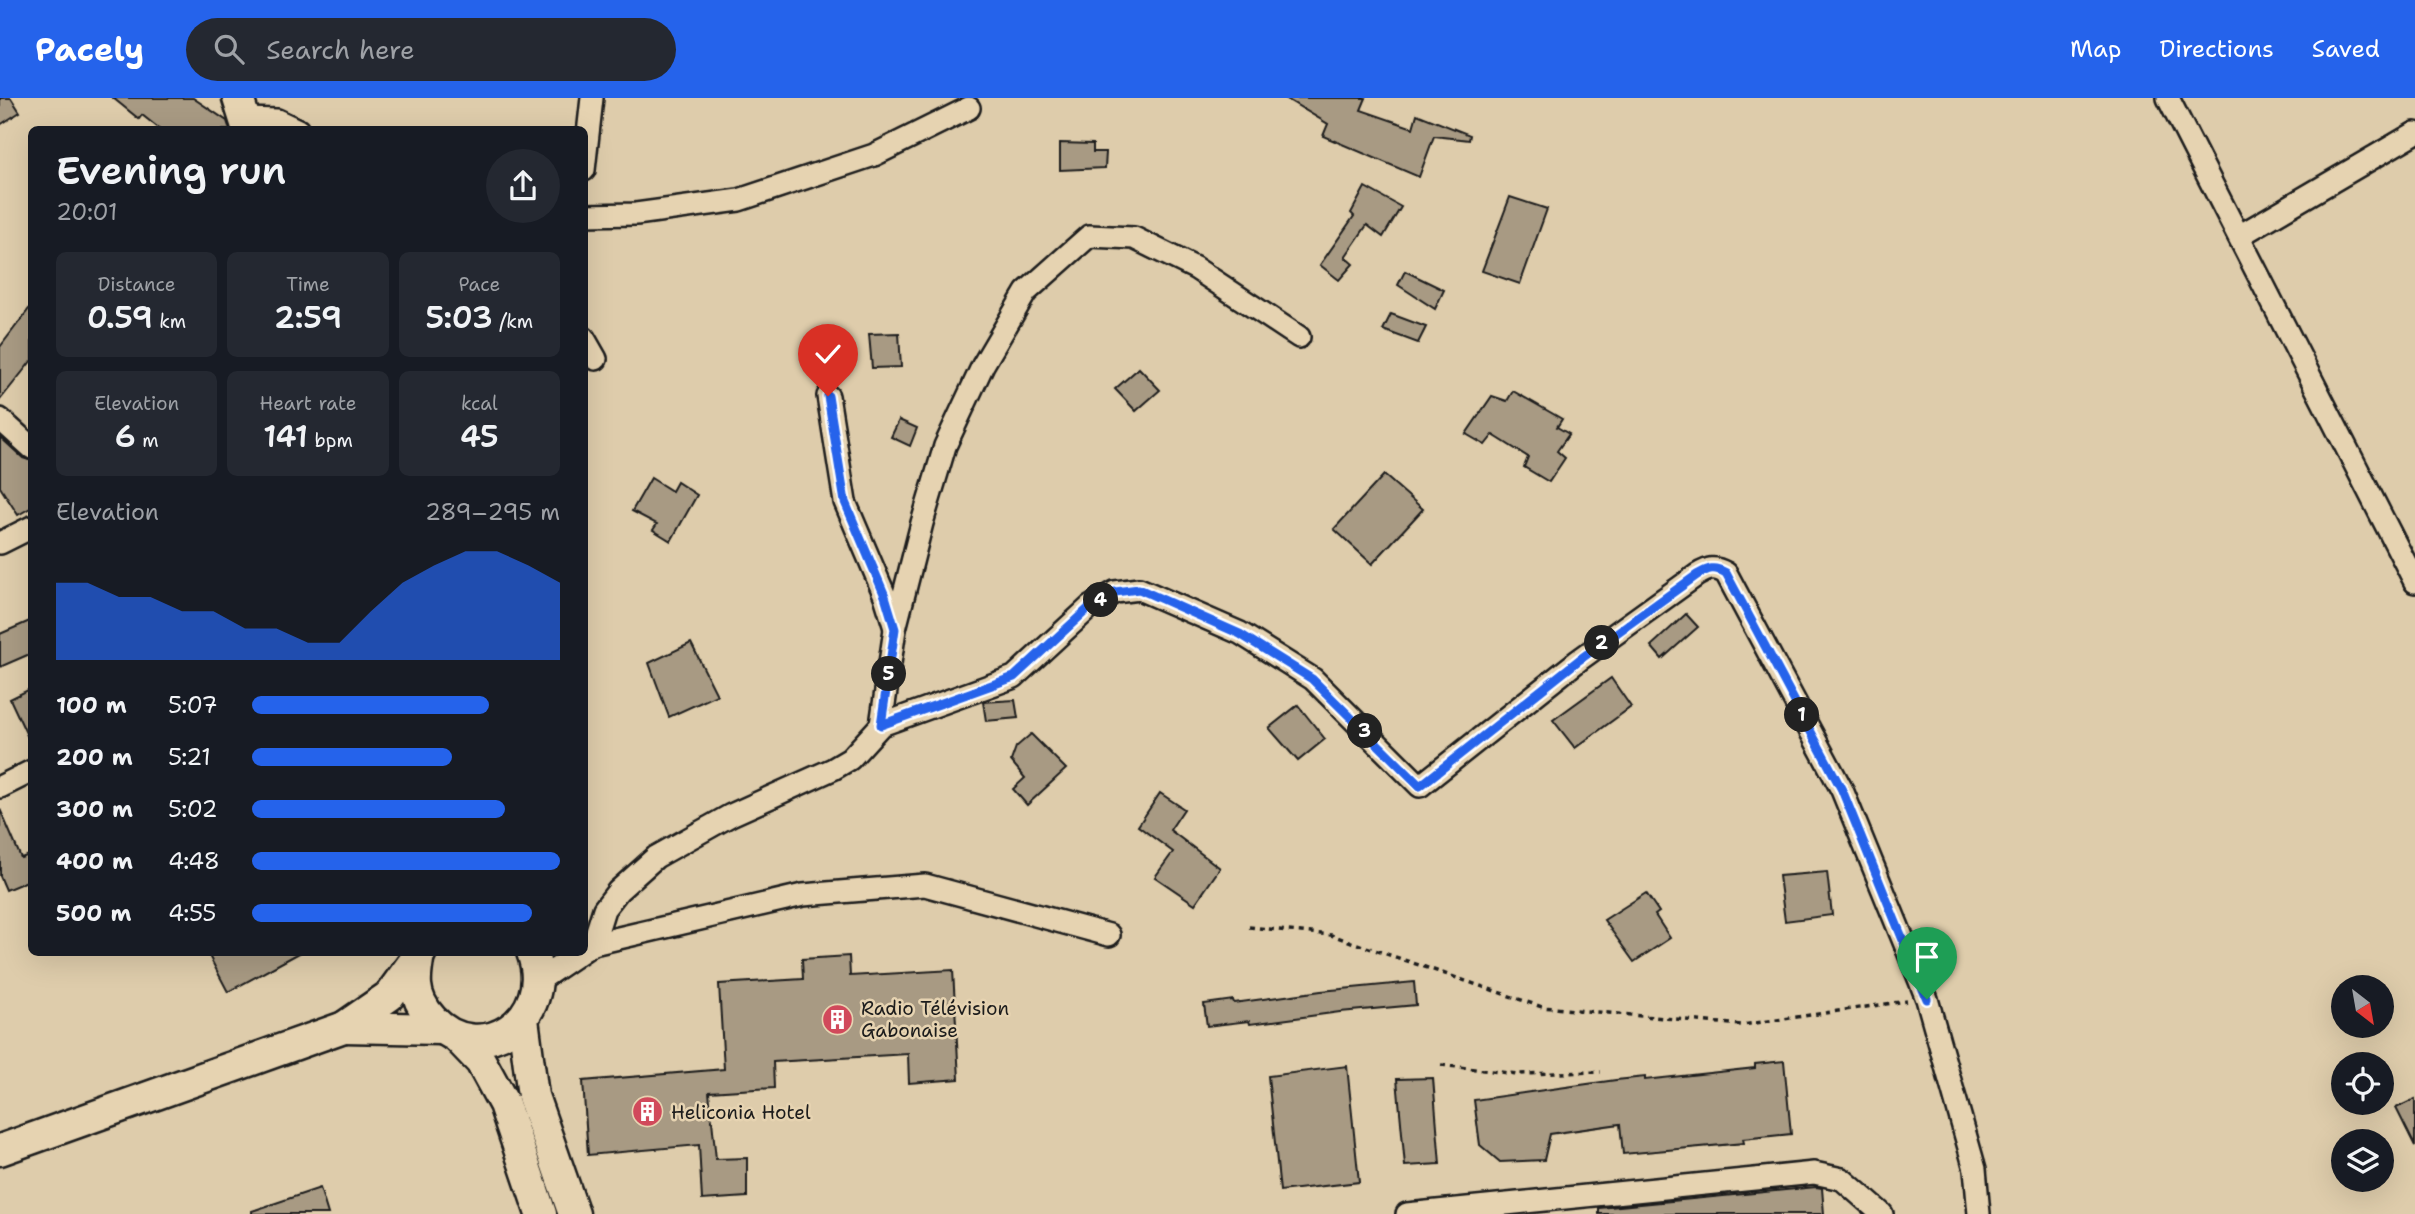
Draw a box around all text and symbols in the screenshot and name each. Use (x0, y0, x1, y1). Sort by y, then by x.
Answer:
search box (186, 18, 676, 81)
text: Pacely (35, 27, 144, 72)
icon: search (210, 30, 248, 68)
text: Search here (266, 32, 415, 67)
text: Map (2070, 33, 2121, 65)
text: Directions (2159, 33, 2274, 65)
text: Saved (2312, 33, 2380, 65)
text: Evening run (56, 145, 286, 196)
button: share (486, 149, 560, 223)
text: 20:01 (56, 197, 118, 227)
text: Distance (98, 272, 176, 297)
text: Time (286, 272, 330, 297)
text: Pace (458, 272, 500, 297)
text: 0.59 (87, 297, 153, 338)
text: 2:59 (274, 297, 342, 338)
text: 5:03 (426, 297, 493, 338)
text: km (153, 309, 186, 334)
text: /km (493, 309, 533, 334)
pin (798, 324, 858, 396)
icon: check (809, 335, 847, 373)
text: Elevation (94, 391, 179, 416)
text: Heart rate (260, 391, 356, 416)
text: kcal (461, 391, 498, 416)
text: 6 (115, 416, 136, 457)
text: 141 (263, 416, 308, 457)
text: 45 (460, 416, 499, 457)
text: m (136, 428, 159, 453)
text: bpm (308, 428, 353, 453)
text: Elevation (56, 497, 159, 527)
text: 289–295 m (425, 497, 560, 527)
pin: 4 (1084, 582, 1118, 618)
text: 4 (1094, 587, 1107, 612)
pin: 2 (1584, 626, 1620, 660)
text: 2 (1595, 630, 1608, 655)
pin: 5 (872, 656, 906, 692)
text: 5 (883, 661, 894, 686)
text: 100 m (56, 690, 127, 720)
text: 5:07 (168, 690, 218, 720)
pin: 1 (1784, 698, 1820, 732)
text: 1 (1797, 702, 1806, 727)
pin: 3 (1348, 714, 1382, 748)
text: 3 (1358, 718, 1371, 743)
text: 200 m (56, 742, 133, 772)
text: 5:21 (168, 742, 211, 772)
text: 300 m (56, 794, 133, 824)
text: 5:02 (168, 794, 218, 824)
text: 400 m (56, 846, 133, 876)
text: 4:48 (168, 846, 220, 876)
text: 500 m (56, 898, 131, 928)
text: 4:55 (168, 898, 216, 928)
pin (1897, 927, 1957, 999)
icon: arrive (1908, 938, 1946, 976)
north arrow (2331, 975, 2394, 1038)
map controls (2331, 975, 2394, 1192)
place label: Radio Télévision Gabonaise (861, 996, 1009, 1043)
building icon: Radio Télévision Gabonaise (821, 1002, 855, 1036)
button: locate (2331, 1052, 2394, 1115)
building icon: Heliconia Hotel (631, 1095, 665, 1129)
place label: Heliconia Hotel (671, 1100, 811, 1125)
button: layers (2331, 1129, 2394, 1192)

